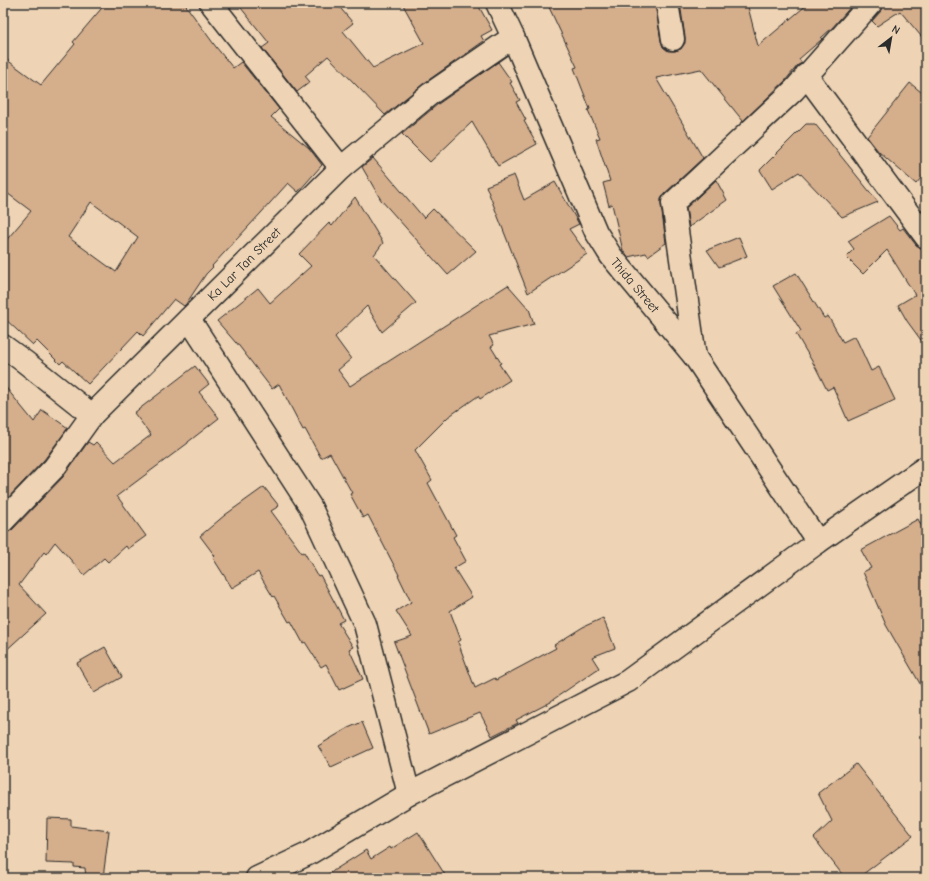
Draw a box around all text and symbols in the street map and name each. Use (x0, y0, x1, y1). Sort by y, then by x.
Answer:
north arrow (871, 18, 911, 58)
text: N (889, 22, 902, 37)
street label: Ka Lar Tan Street (204, 223, 285, 304)
street label: Thida Street (608, 254, 663, 317)

